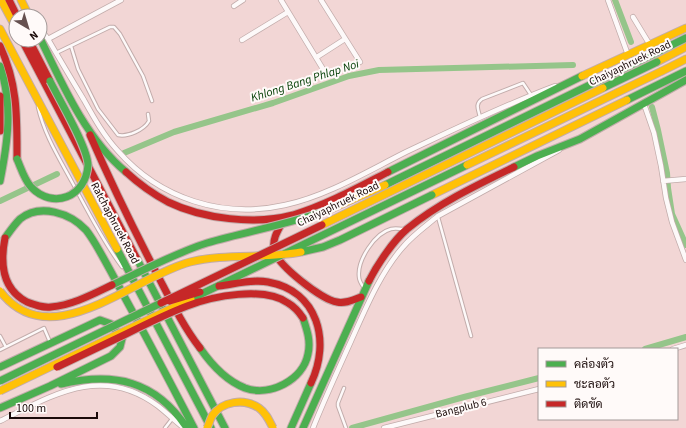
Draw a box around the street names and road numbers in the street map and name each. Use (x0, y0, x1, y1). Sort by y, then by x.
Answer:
street label: Chaiyaphruek Road (586, 37, 674, 89)
street label: Chaiyaphruek Road (294, 178, 382, 230)
street label: Ratchaphruek Road (87, 180, 143, 266)
street label: Bangplub 6 (434, 394, 489, 422)

